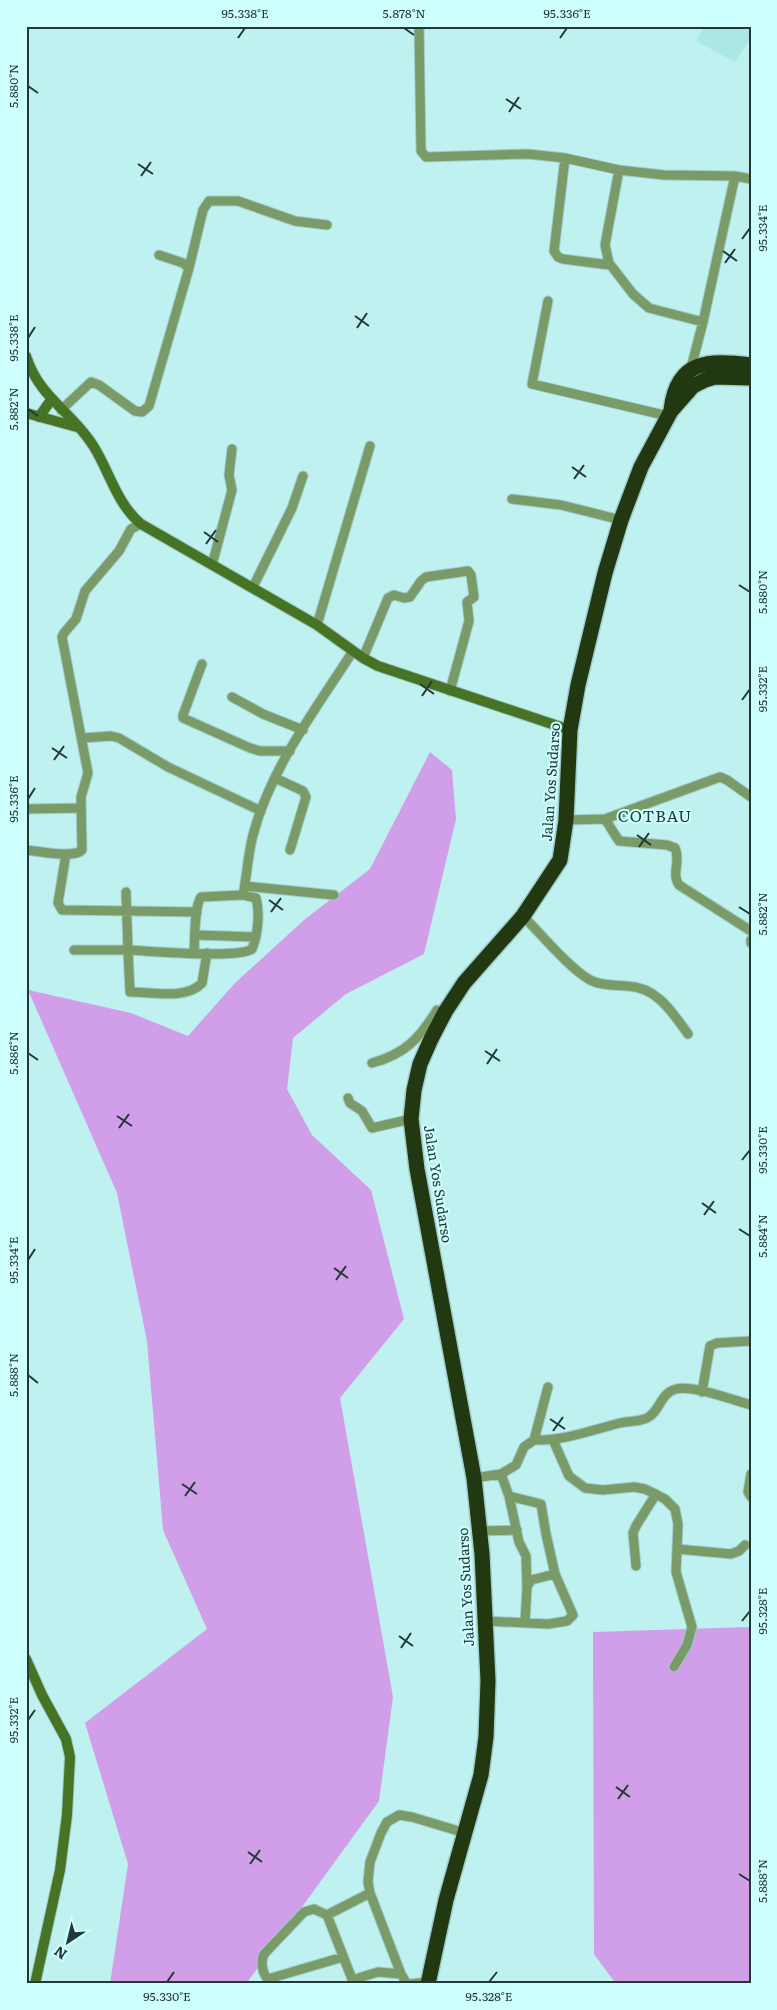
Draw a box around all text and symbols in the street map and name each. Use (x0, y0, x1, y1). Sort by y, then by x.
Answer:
text: 95.338°E (221, 4, 269, 22)
text: 5.878°N (382, 4, 426, 22)
text: 95.336°E (543, 4, 591, 22)
text: 5.880°N (4, 64, 22, 108)
text: 95.334°E (753, 204, 771, 251)
text: 95.338°E (4, 314, 22, 362)
text: 5.882°N (4, 387, 22, 431)
text: 5.880°N (753, 570, 771, 614)
text: 95.332°E (753, 665, 771, 712)
street label: Jalan Yos Sudarso (536, 722, 564, 842)
text: 95.336°E (4, 775, 22, 823)
district label: COTBAU (618, 803, 692, 827)
text: 5.882°N (753, 892, 771, 936)
text: 5.886°N (4, 1031, 22, 1075)
street label: Jalan Yos Sudarso (420, 1124, 458, 1244)
text: 95.330°E (753, 1126, 771, 1174)
text: 5.884°N (753, 1214, 771, 1258)
text: 95.334°E (4, 1236, 22, 1283)
text: 5.888°N (4, 1353, 22, 1397)
street label: Jalan Yos Sudarso (452, 1527, 478, 1647)
text: 95.328°E (753, 1587, 771, 1634)
text: 95.332°E (4, 1696, 22, 1743)
text: 5.888°N (753, 1859, 771, 1903)
north arrow (42, 1918, 92, 1968)
text: N (49, 1942, 71, 1965)
text: 95.330°E (143, 1987, 191, 2005)
text: 95.328°E (466, 1987, 513, 2005)

